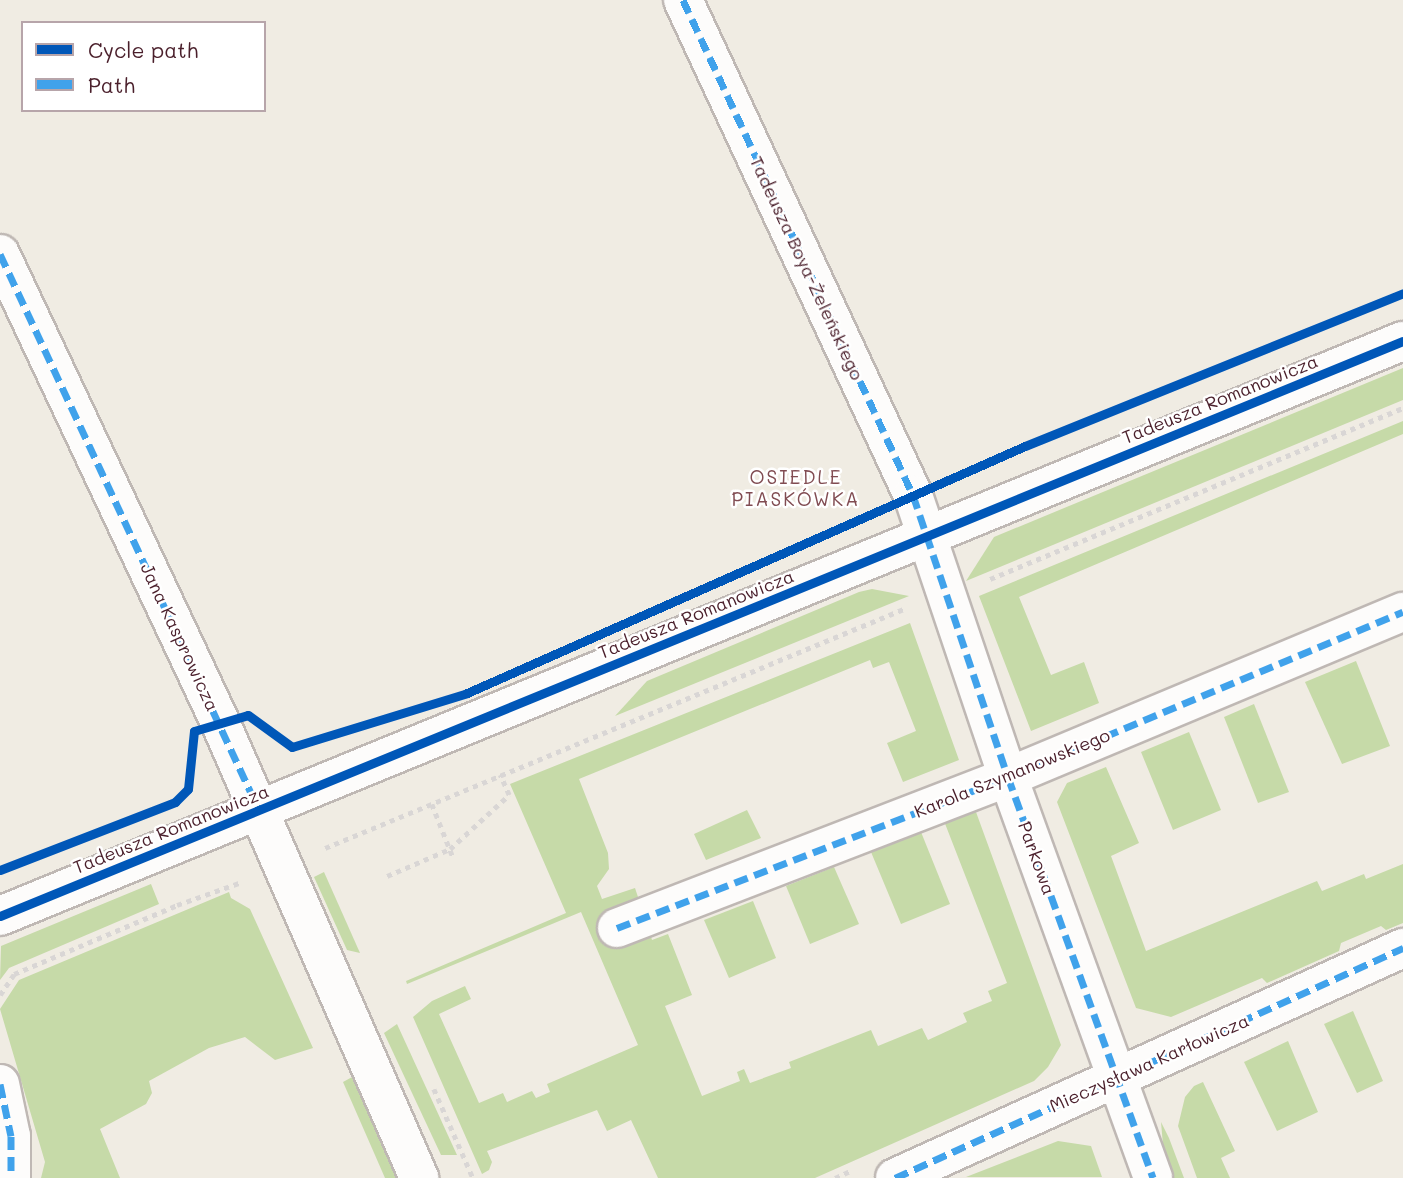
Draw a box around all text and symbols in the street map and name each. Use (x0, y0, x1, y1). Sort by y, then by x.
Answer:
legend (21, 21, 266, 112)
text: Cycle path (88, 36, 198, 63)
text: Path (88, 71, 135, 98)
street label: Tadeusza Boya-Żeleńskiego (746, 153, 868, 383)
street label: Tadeusza Romanowicza (1119, 350, 1321, 448)
district label: OSIEDLE PIASKÓWKA (733, 466, 859, 510)
street label: Jana Kasprowicza (136, 559, 224, 715)
street label: Tadeusza Romanowicza (595, 565, 797, 663)
street label: Karola Szymanowskiego (911, 724, 1113, 822)
street label: Tadeusza Romanowicza (70, 780, 272, 878)
street label: Parkowa (1014, 818, 1060, 898)
street label: Mieczysława Karłowicza (1046, 1009, 1252, 1117)

